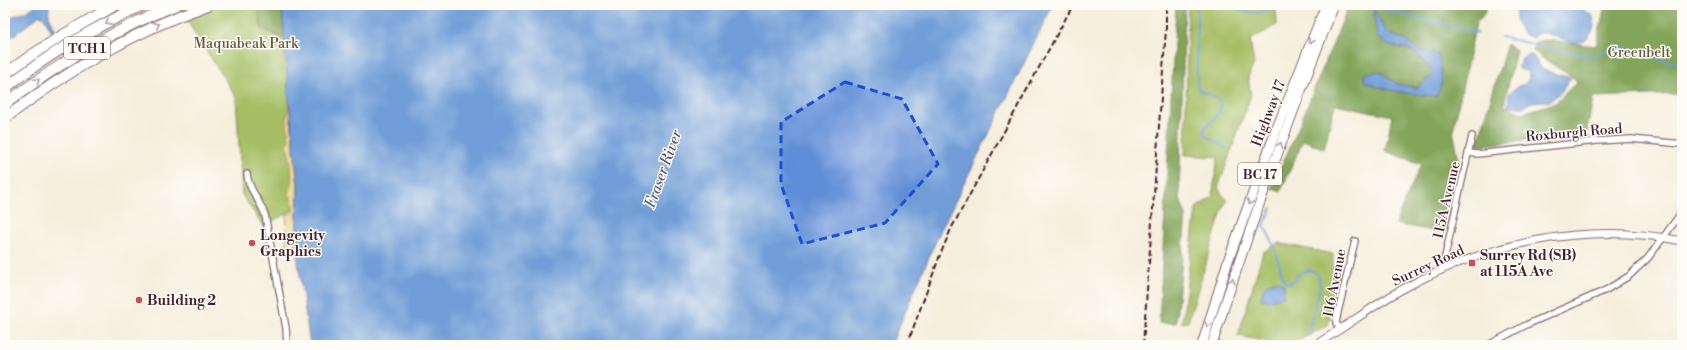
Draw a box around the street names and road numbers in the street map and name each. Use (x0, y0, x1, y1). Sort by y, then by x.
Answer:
road number: TCH 1 (64, 37, 110, 59)
street label: Highway 17 (1248, 77, 1290, 149)
street label: Roxburgh Road (1525, 120, 1623, 146)
street label: 115A Avenue (1429, 160, 1465, 241)
road number: BC 17 (1238, 163, 1282, 185)
street label: Surrey Road (1390, 241, 1467, 290)
street label: 116 Avenue (1320, 247, 1350, 319)

